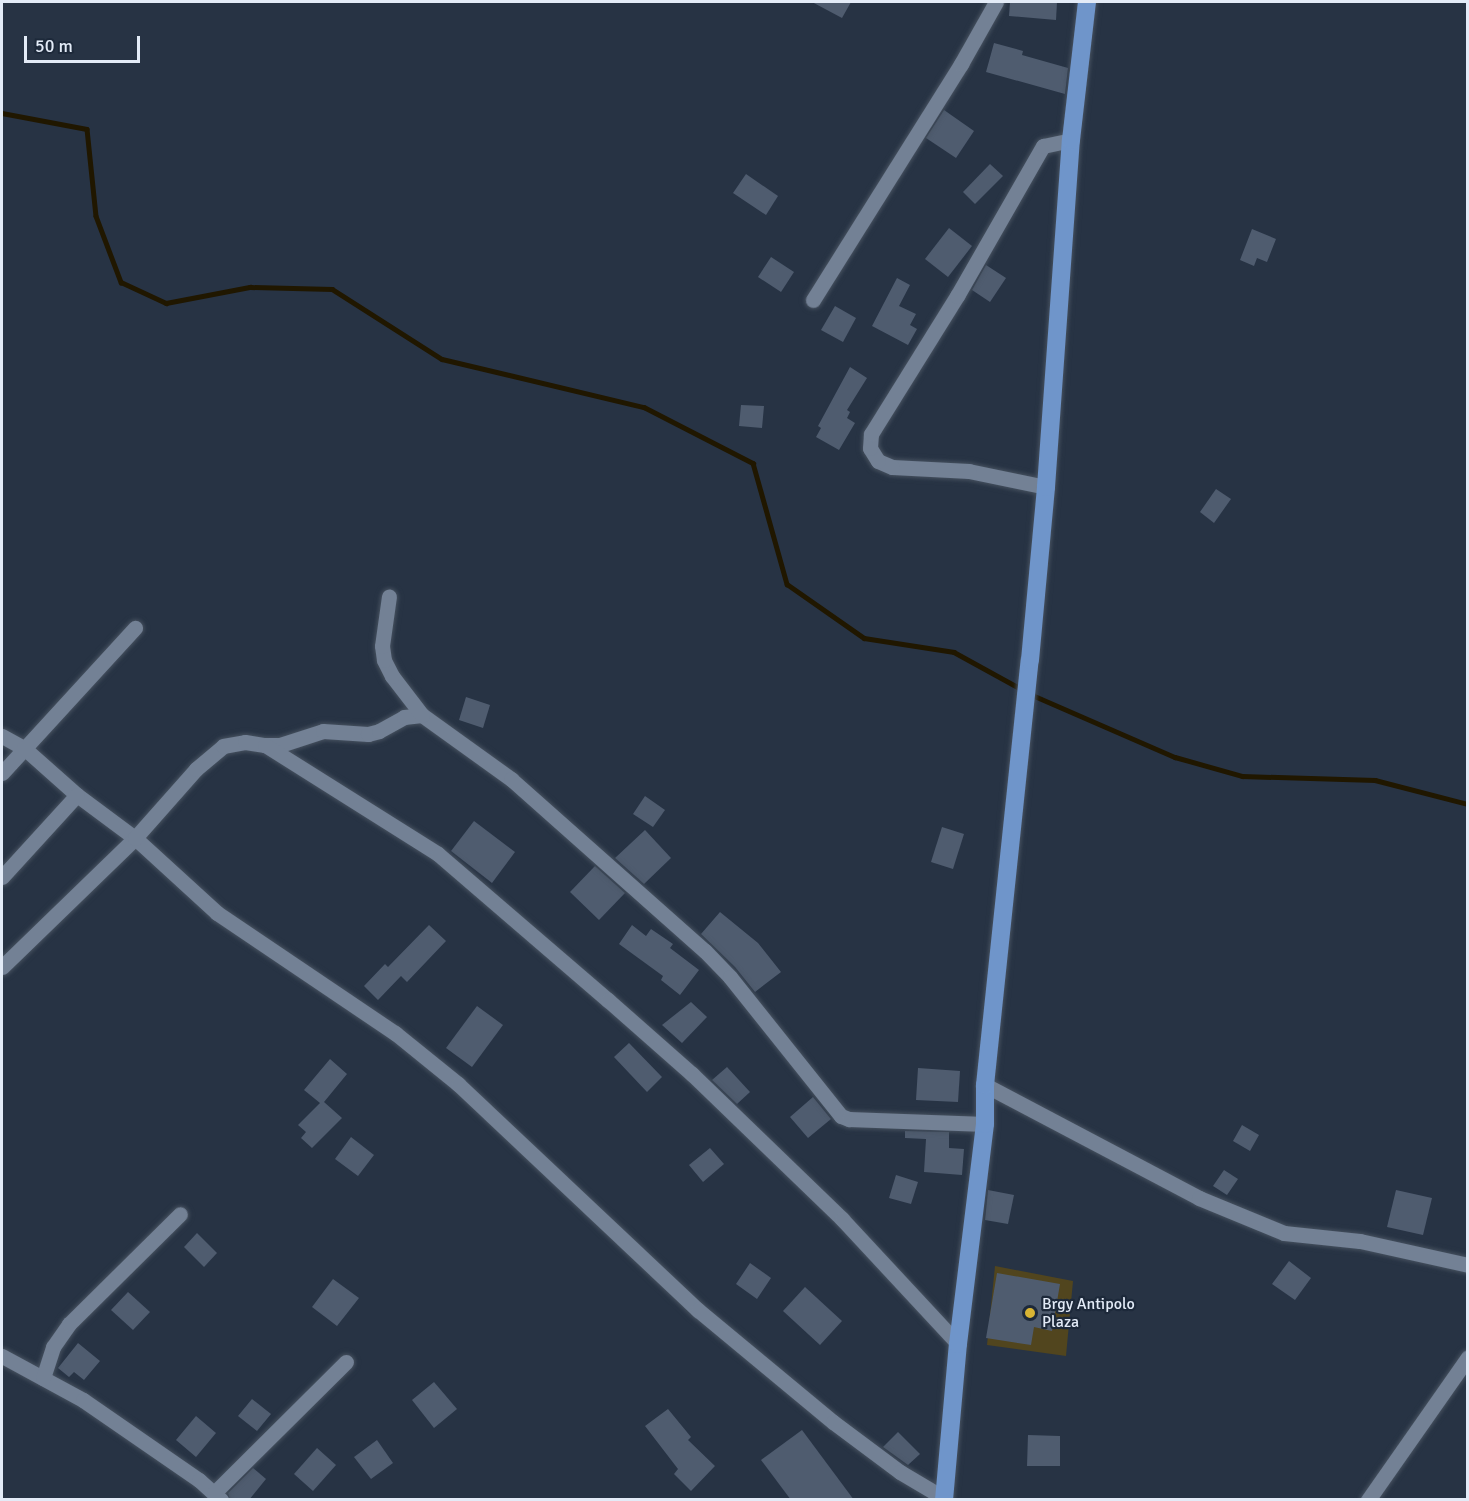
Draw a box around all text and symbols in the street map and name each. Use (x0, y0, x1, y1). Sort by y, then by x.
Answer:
scale bar (27, 24, 142, 62)
text: 50 m (35, 35, 73, 57)
place label: Brgy Antipolo Plaza (1042, 1294, 1135, 1332)
marker: Brgy Antipolo Plaza (1023, 1306, 1037, 1320)

